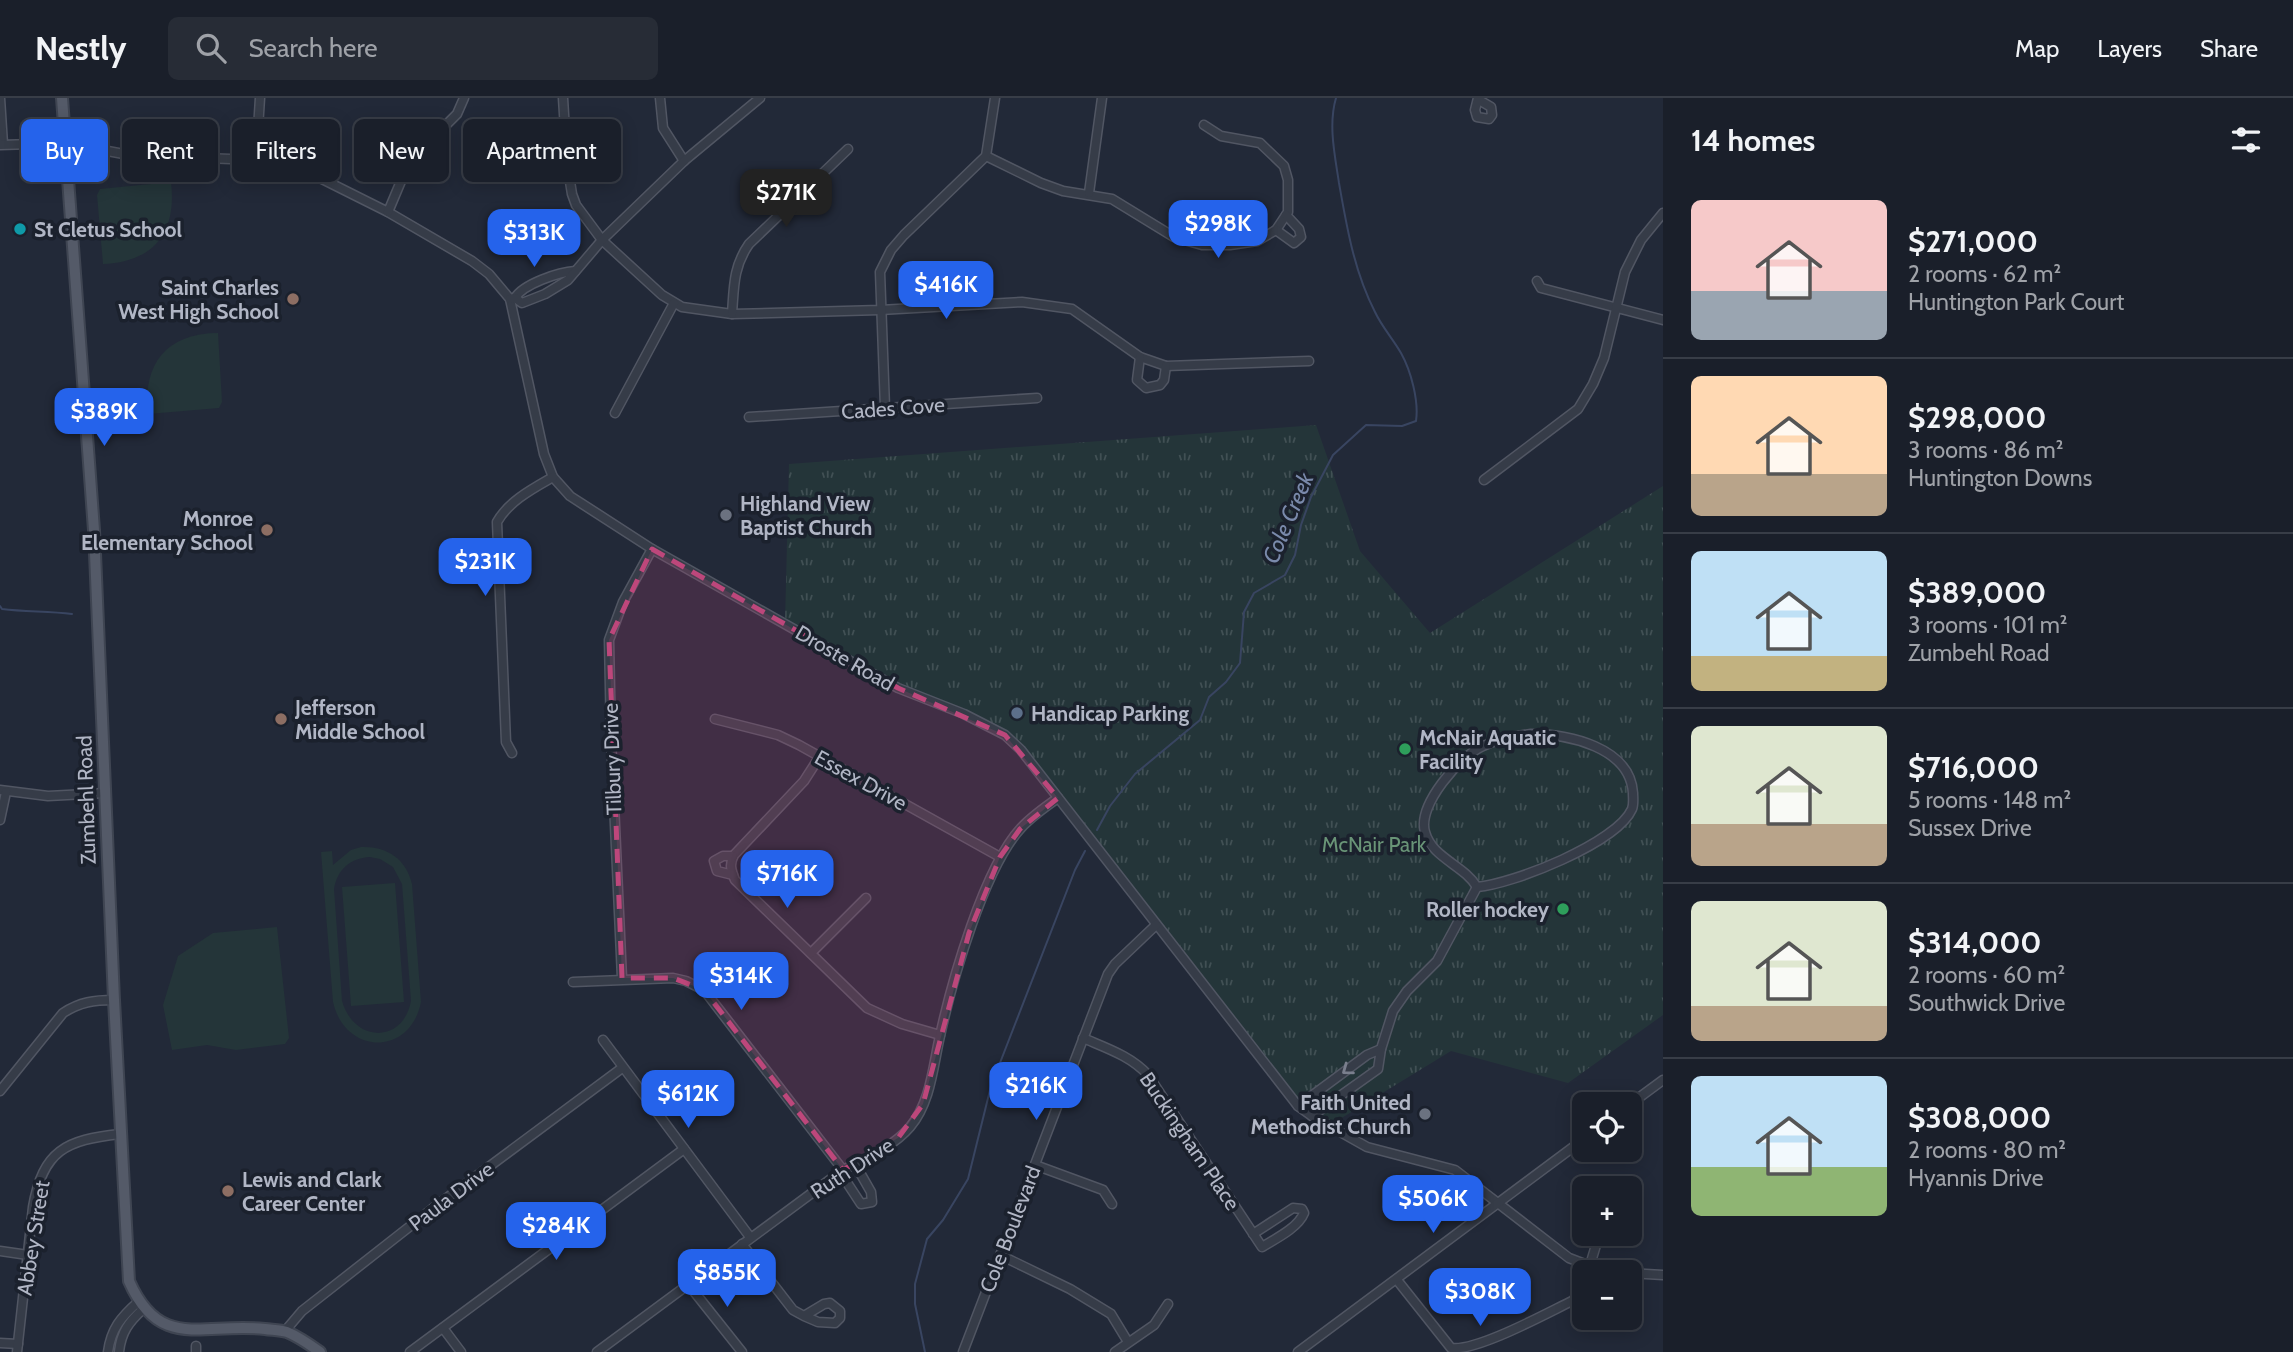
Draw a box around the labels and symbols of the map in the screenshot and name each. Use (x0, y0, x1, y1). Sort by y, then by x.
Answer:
pin: $271K (737, 170, 835, 229)
pin: $298K (1169, 200, 1267, 260)
pin: $313K (485, 209, 583, 269)
place label: St Cletus School (34, 217, 183, 242)
marker: St Cletus School (12, 221, 28, 237)
pin: $416K (897, 262, 995, 321)
place label: Saint Charles West High School (118, 275, 279, 324)
marker: Saint Charles West High School (285, 291, 301, 307)
pin: $389K (55, 388, 153, 448)
street label: Cades Cove (840, 392, 946, 424)
water label: Cole Creek (1256, 467, 1320, 568)
place label: Highland View Baptist Church (740, 491, 872, 540)
place label: Monroe Elementary School (81, 506, 253, 555)
marker: Highland View Baptist Church (718, 507, 734, 523)
marker: Monroe Elementary School (259, 522, 275, 538)
pin: $231K (436, 538, 534, 598)
street label: Droste Road (791, 620, 899, 696)
place label: Jefferson Middle School (294, 695, 426, 744)
place label: Handicap Parking (1031, 701, 1189, 726)
street label: Tilbury Drive (598, 702, 626, 815)
marker: Handicap Parking (1009, 705, 1025, 721)
marker: Jefferson Middle School (273, 711, 289, 727)
place label: McNair Aquatic Facility (1419, 725, 1556, 774)
street label: Zumbehl Road (71, 735, 101, 865)
marker: McNair Aquatic Facility (1397, 741, 1413, 757)
street label: Essex Drive (811, 744, 912, 816)
park label: McNair Park (1322, 832, 1427, 857)
pin: $716K (738, 850, 836, 910)
place label: Roller hockey (1426, 897, 1550, 922)
marker: Roller hockey (1555, 901, 1571, 917)
pin: $314K (692, 953, 790, 1012)
one-way arrow (1342, 1061, 1354, 1074)
pin: $216K (987, 1062, 1085, 1122)
street label: Buckingham Place (1135, 1067, 1245, 1215)
pin: $612K (639, 1070, 737, 1130)
place label: Faith United Methodist Church (1251, 1090, 1411, 1139)
marker: Faith United Methodist Church (1417, 1106, 1433, 1122)
street label: Ruth Drive (806, 1132, 898, 1204)
street label: Paula Drive (404, 1156, 499, 1236)
street label: Cole Boulevard (974, 1162, 1046, 1296)
place label: Lewis and Clark Career Center (242, 1167, 383, 1216)
pin: $506K (1384, 1176, 1482, 1235)
street label: Abbey Street (12, 1179, 54, 1297)
marker: Lewis and Clark Career Center (220, 1183, 236, 1199)
pin: $284K (507, 1202, 605, 1262)
pin: $855K (678, 1250, 776, 1309)
pin: $308K (1431, 1268, 1529, 1328)

